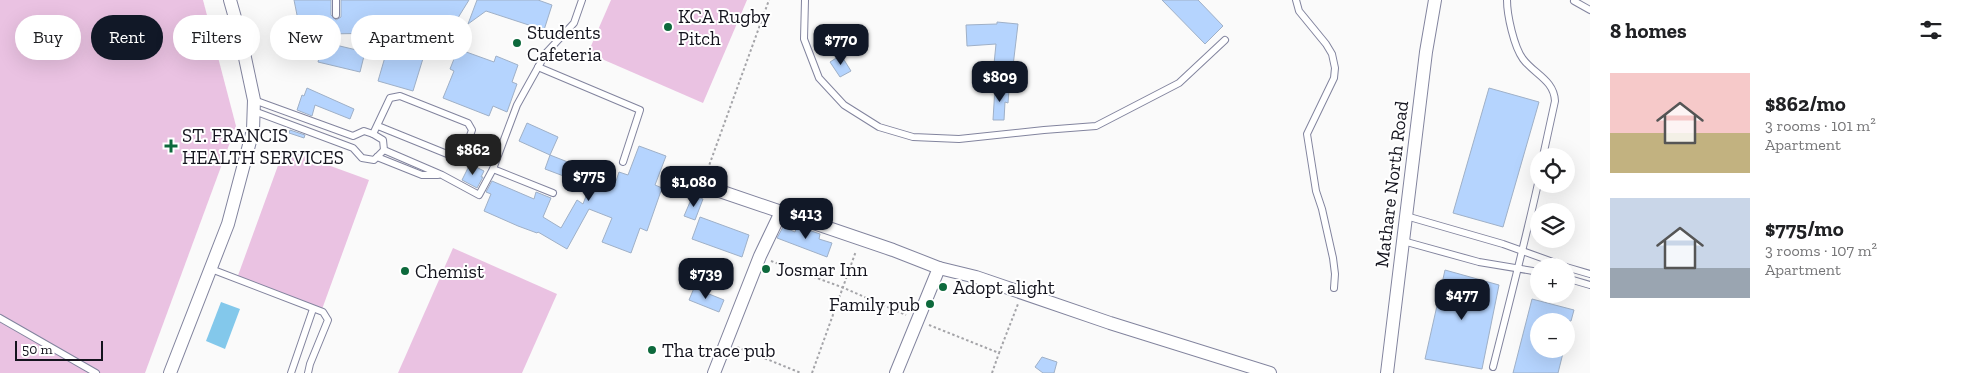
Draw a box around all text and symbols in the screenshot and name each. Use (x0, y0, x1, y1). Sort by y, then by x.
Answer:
place label: KCA Rugby Pitch (678, 5, 770, 50)
chip: Buy (15, 15, 81, 60)
chip: Rent (91, 15, 163, 60)
chip: Filters (173, 15, 260, 60)
chip: New (270, 15, 341, 60)
chip: Apartment (351, 15, 472, 60)
icon: filters (1917, 16, 1945, 44)
text: 8 homes (1610, 18, 1687, 43)
place label: Students Cafeteria (527, 21, 602, 66)
marker: KCA Rugby Pitch (662, 21, 674, 33)
pin: $770 (811, 23, 871, 66)
text: $770 (825, 30, 857, 49)
marker: Students Cafeteria (511, 37, 523, 49)
pin: $809 (970, 61, 1030, 103)
text: $809 (983, 67, 1017, 86)
text: $862/mo (1765, 91, 1846, 116)
icon: home (1650, 93, 1710, 153)
street label: Mathare North Road (1370, 99, 1413, 269)
text: 3 rooms · 101 m² (1765, 116, 1876, 135)
place label: ST. FRANCIS HEALTH SERVICES (182, 124, 344, 169)
pin: $862 (443, 134, 503, 176)
text: Apartment (1765, 135, 1841, 154)
marker: ST. FRANCIS HEALTH SERVICES (164, 139, 178, 153)
text: $862 (456, 140, 490, 159)
map controls (1530, 148, 1575, 358)
button: locate (1530, 148, 1575, 193)
pin: $775 (559, 160, 619, 202)
text: $775 (573, 166, 605, 185)
pin: $1,080 (653, 166, 735, 208)
text: $1,080 (672, 172, 716, 191)
pin: $413 (776, 198, 836, 240)
button: layers (1530, 203, 1575, 248)
text: $413 (790, 204, 822, 223)
text: $775/mo (1765, 216, 1844, 241)
icon: home (1650, 218, 1710, 278)
text: 3 rooms · 107 m² (1765, 241, 1877, 260)
pin: $739 (676, 258, 736, 300)
place label: Josmar Inn (776, 258, 868, 281)
button: + (1530, 258, 1575, 303)
place label: Chemist (415, 260, 484, 283)
text: Apartment (1765, 260, 1841, 279)
marker: Josmar Inn (760, 263, 772, 275)
text: $739 (690, 264, 722, 283)
marker: Chemist (399, 265, 411, 277)
place label: Adopt alight (953, 276, 1055, 299)
pin: $477 (1432, 278, 1492, 321)
marker: Adopt alight (937, 281, 949, 293)
text: $477 (1446, 285, 1478, 304)
place label: Family pub (829, 293, 920, 316)
marker: Family pub (924, 298, 936, 310)
button: − (1530, 313, 1575, 358)
scale bar (15, 338, 102, 361)
place label: Tha trace pub (662, 339, 775, 362)
text: 50 m (22, 341, 53, 358)
marker: Tha trace pub (646, 344, 658, 356)

